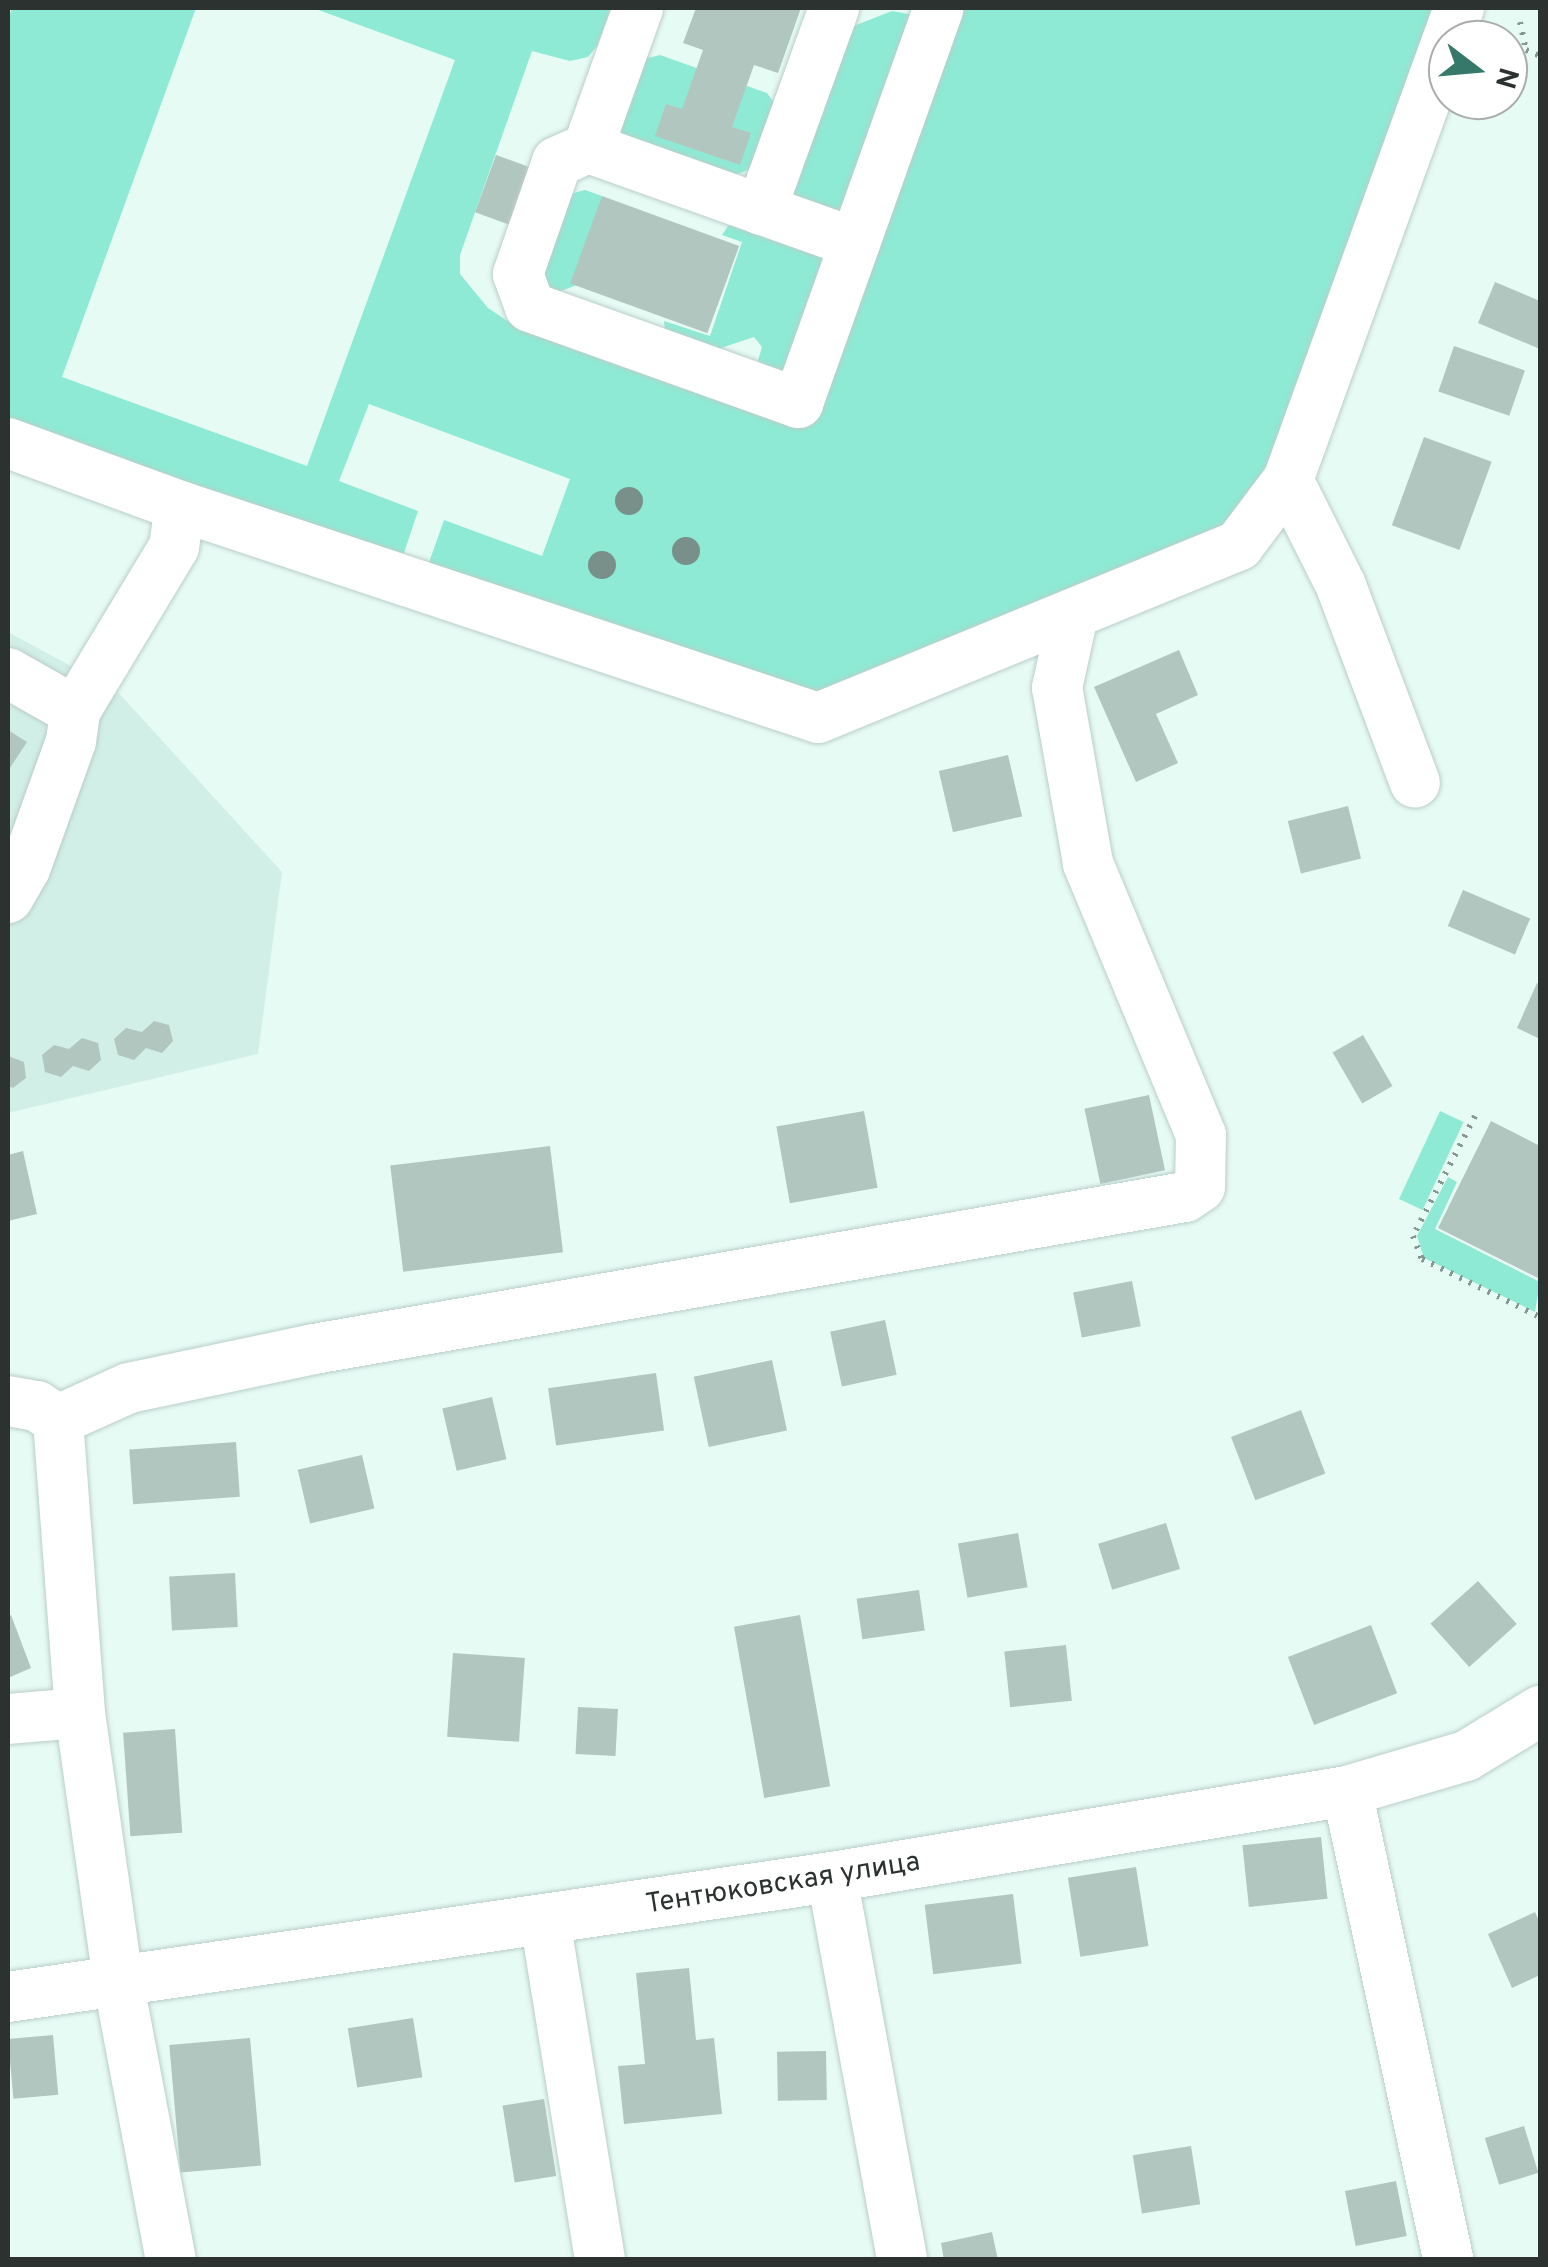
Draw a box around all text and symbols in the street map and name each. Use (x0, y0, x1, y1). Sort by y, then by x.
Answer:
north arrow (1428, 20, 1528, 120)
text: N (1485, 63, 1525, 92)
street label: Тентюковская улица (643, 1846, 923, 1922)

